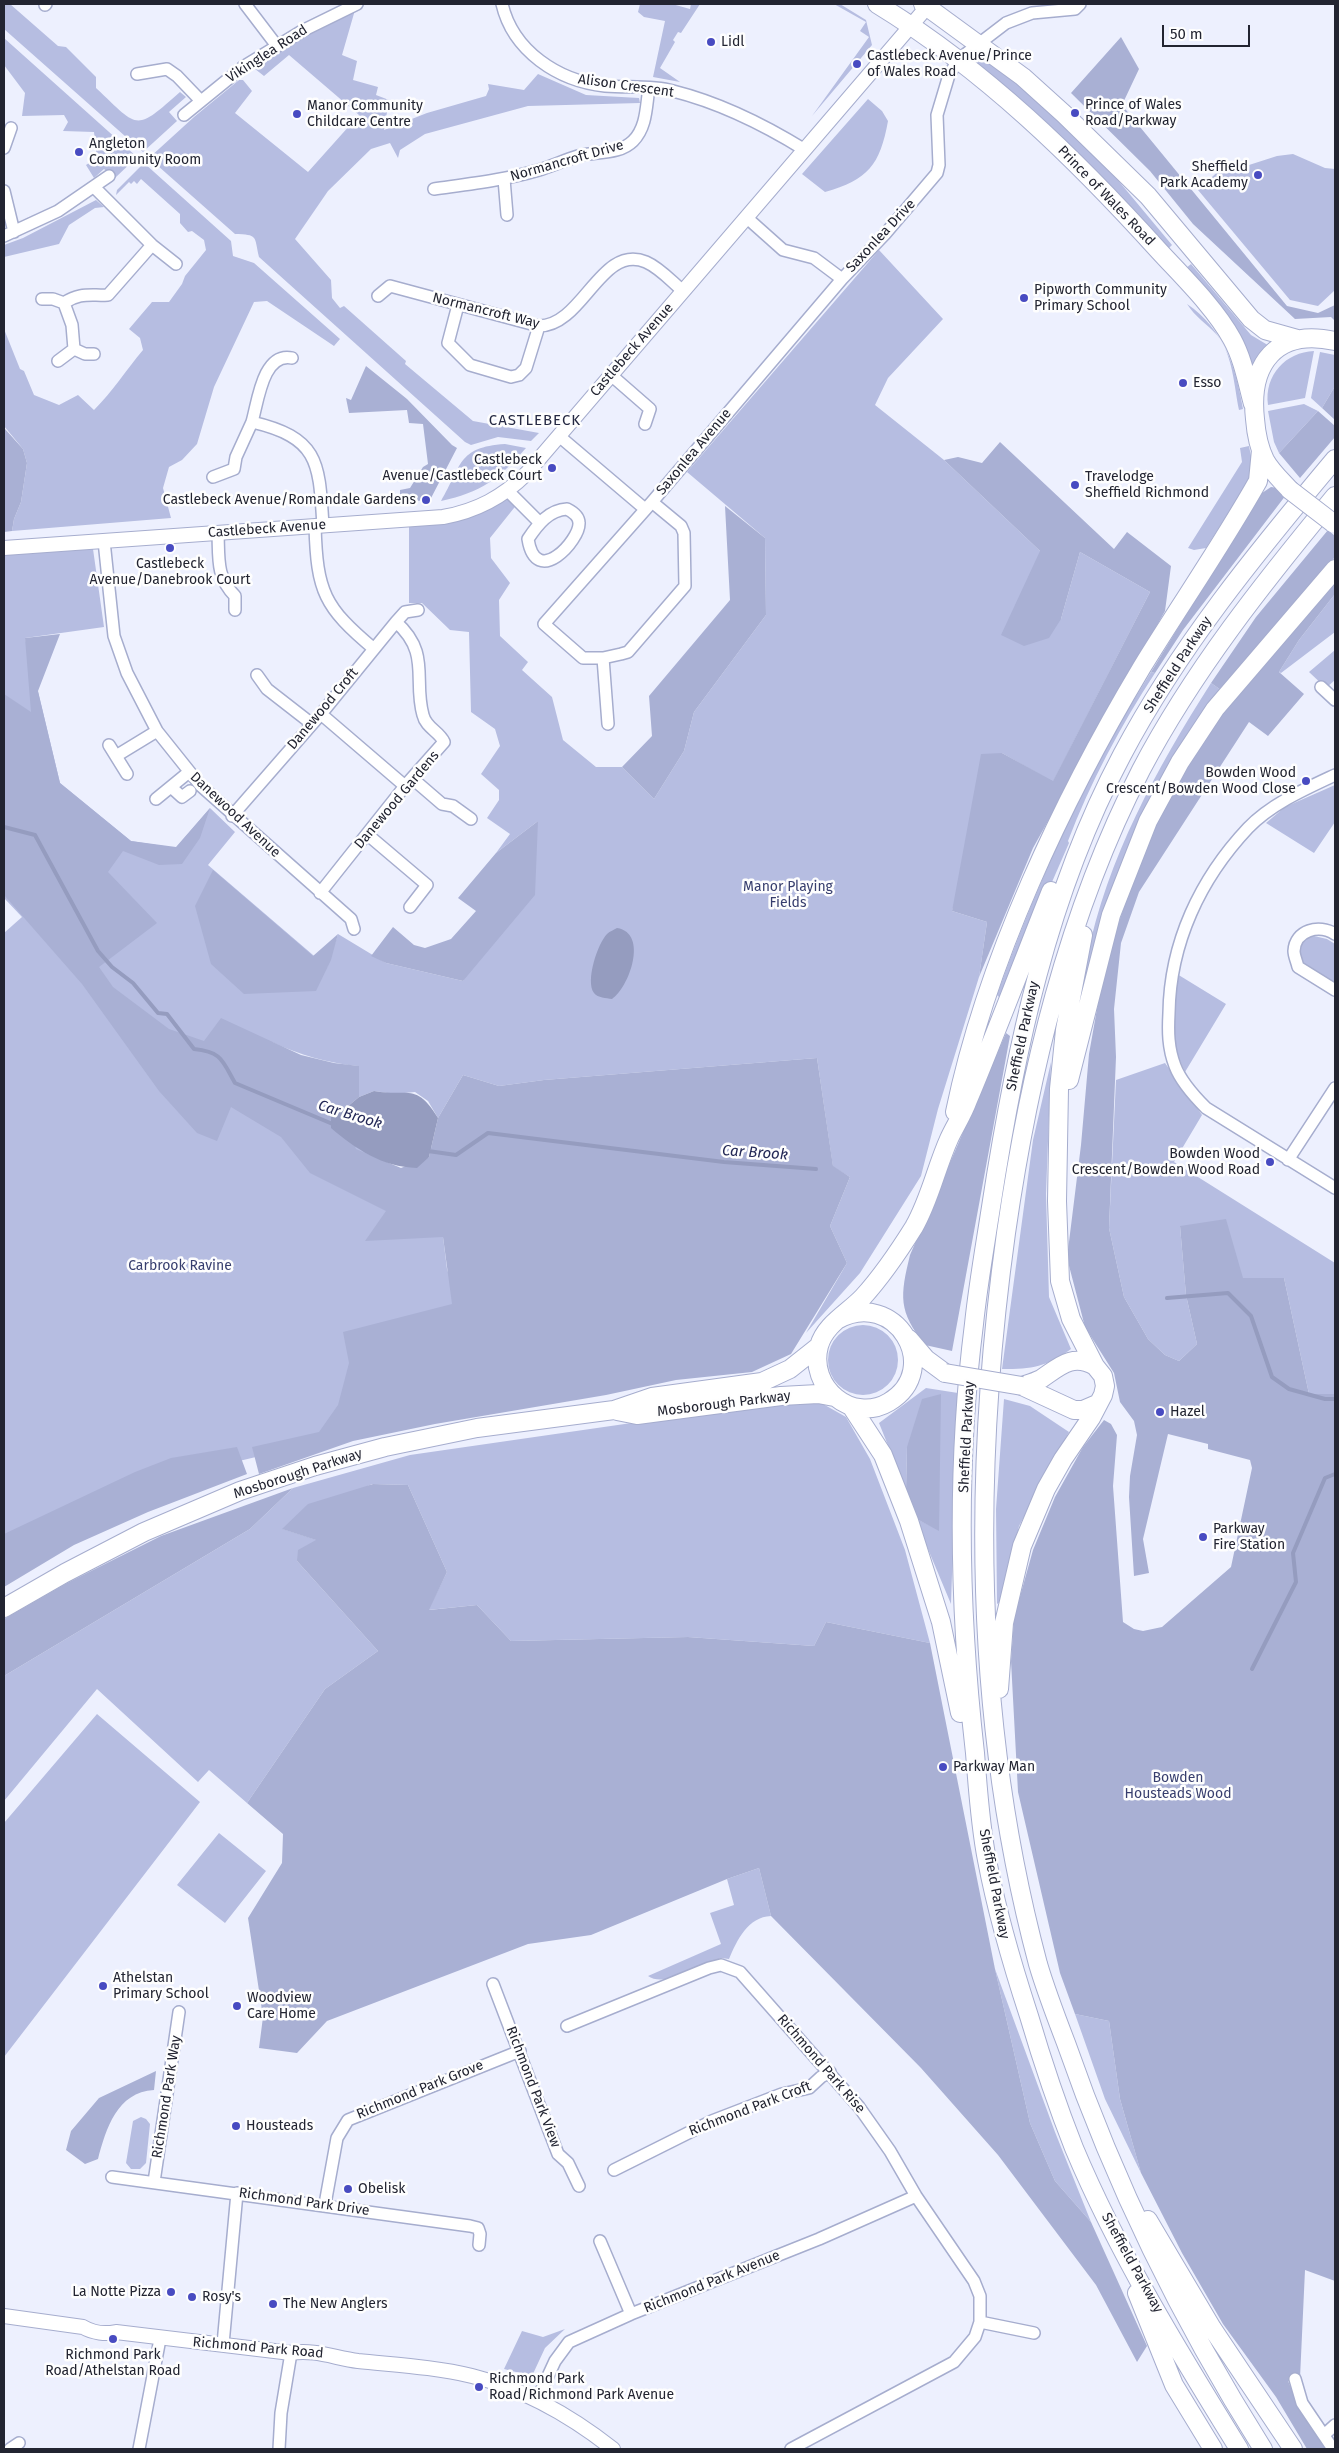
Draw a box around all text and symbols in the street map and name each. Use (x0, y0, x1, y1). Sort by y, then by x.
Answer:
scale bar (1164, 15, 1252, 47)
street label: Vikinglea Road (223, 22, 311, 86)
text: 50 m (1170, 25, 1203, 43)
place label: Lidl (721, 34, 744, 50)
marker: Lidl (705, 36, 717, 48)
place label: Castlebeck Avenue/Prince of Wales Road (867, 48, 1032, 80)
marker: Castlebeck Avenue/Prince of Wales Road (851, 58, 863, 70)
street label: Alison Crescent (577, 71, 675, 101)
place label: Prince of Wales Road/Parkway (1085, 97, 1182, 130)
place label: Manor Community Childcare Centre (307, 98, 423, 130)
marker: Prince of Wales Road/Parkway (1069, 107, 1081, 119)
marker: Manor Community Childcare Centre (291, 108, 303, 120)
place label: Angleton Community Room (89, 136, 201, 168)
street label: Normancroft Drive (508, 137, 626, 185)
street label: Prince of Wales Road (1054, 142, 1158, 250)
marker: Angleton Community Room (73, 146, 85, 158)
place label: Sheffield Park Academy (1160, 159, 1248, 192)
marker: Sheffield Park Academy (1252, 169, 1264, 181)
street label: Saxonlea Drive (843, 196, 919, 276)
place label: Pipworth Community Primary School (1034, 282, 1167, 314)
street label: Normancroft Way (431, 290, 541, 332)
marker: Pipworth Community Primary School (1018, 292, 1030, 304)
street label: Castlebeck Avenue (587, 300, 677, 400)
place label: Esso (1193, 375, 1222, 391)
marker: Esso (1177, 377, 1189, 389)
street label: Saxonlea Avenue (653, 405, 735, 499)
district label: CASTLEBECK (488, 412, 582, 430)
place label: Castlebeck Avenue/Castlebeck Court (382, 452, 542, 484)
marker: Castlebeck Avenue/Castlebeck Court (546, 462, 558, 474)
place label: Travelodge Sheffield Richmond (1085, 469, 1209, 502)
marker: Travelodge Sheffield Richmond (1069, 479, 1081, 491)
place label: Castlebeck Avenue/Romandale Gardens (163, 492, 416, 508)
marker: Castlebeck Avenue/Romandale Gardens (420, 494, 432, 506)
street label: Castlebeck Avenue (207, 516, 327, 542)
marker: Castlebeck Avenue/Danebrook Court (164, 542, 176, 554)
place label: Castlebeck Avenue/Danebrook Court (90, 556, 250, 588)
street label: Sheffield Parkway (1141, 614, 1215, 716)
street label: Danewood Croft (284, 665, 362, 753)
street label: Danewood Gardens (351, 747, 443, 853)
place label: Bowden Wood Crescent/Bowden Wood Close (1106, 765, 1296, 798)
street label: Danewood Avenue (186, 769, 284, 861)
marker: Bowden Wood Crescent/Bowden Wood Close (1300, 775, 1312, 787)
park label: Manor Playing Fields (743, 879, 833, 912)
street label: Sheffield Parkway (1003, 980, 1043, 1092)
water label: Car Brook (316, 1097, 384, 1133)
water label: Car Brook (721, 1142, 789, 1164)
place label: Bowden Wood Crescent/Bowden Wood Road (1072, 1146, 1260, 1178)
marker: Bowden Wood Crescent/Bowden Wood Road (1264, 1156, 1276, 1168)
park label: Carbrook Ravine (128, 1258, 232, 1274)
street label: Sheffield Parkway (956, 1381, 978, 1493)
street label: Mosborough Parkway (656, 1387, 792, 1421)
place label: Hazel (1170, 1404, 1205, 1420)
marker: Hazel (1154, 1406, 1166, 1418)
street label: Mosborough Parkway (232, 1445, 364, 1503)
place label: Parkway Fire Station (1213, 1521, 1285, 1554)
marker: Parkway Fire Station (1197, 1531, 1209, 1543)
place label: Parkway Man (953, 1759, 1035, 1775)
marker: Parkway Man (937, 1761, 949, 1773)
park label: Bowden Housteads Wood (1124, 1770, 1232, 1802)
street label: Sheffield Parkway (975, 1828, 1013, 1940)
place label: Athelstan Primary School (113, 1970, 209, 2002)
marker: Athelstan Primary School (97, 1980, 109, 1992)
place label: Woodview Care Home (247, 1990, 316, 2022)
marker: Woodview Care Home (231, 2000, 243, 2012)
street label: Richmond Park Rise (773, 2011, 869, 2117)
street label: Richmond Park View (502, 2024, 564, 2150)
street label: Richmond Park Way (149, 2034, 185, 2160)
street label: Richmond Park Grove (354, 2057, 486, 2123)
street label: Richmond Park Croft (687, 2078, 813, 2140)
place label: Housteads (246, 2118, 313, 2134)
marker: Housteads (230, 2120, 242, 2132)
place label: Obelisk (358, 2181, 405, 2197)
marker: Obelisk (342, 2183, 354, 2195)
street label: Richmond Park Drive (238, 2185, 370, 2219)
street label: Sheffield Parkway (1098, 2210, 1166, 2316)
street label: Richmond Park Avenue (641, 2247, 783, 2317)
place label: La Notte Pizza (72, 2284, 161, 2300)
marker: La Notte Pizza (165, 2286, 177, 2298)
place label: Rosy's (202, 2289, 241, 2305)
marker: Rosy's (186, 2291, 198, 2303)
place label: The New Anglers (283, 2296, 388, 2312)
marker: The New Anglers (267, 2298, 279, 2310)
marker: Richmond Park Road/Athelstan Road (107, 2333, 119, 2345)
street label: Richmond Park Road (192, 2334, 324, 2362)
place label: Richmond Park Road/Athelstan Road (45, 2347, 181, 2380)
place label: Richmond Park Road/Richmond Park Avenue (489, 2371, 674, 2404)
marker: Richmond Park Road/Richmond Park Avenue (473, 2381, 485, 2393)

